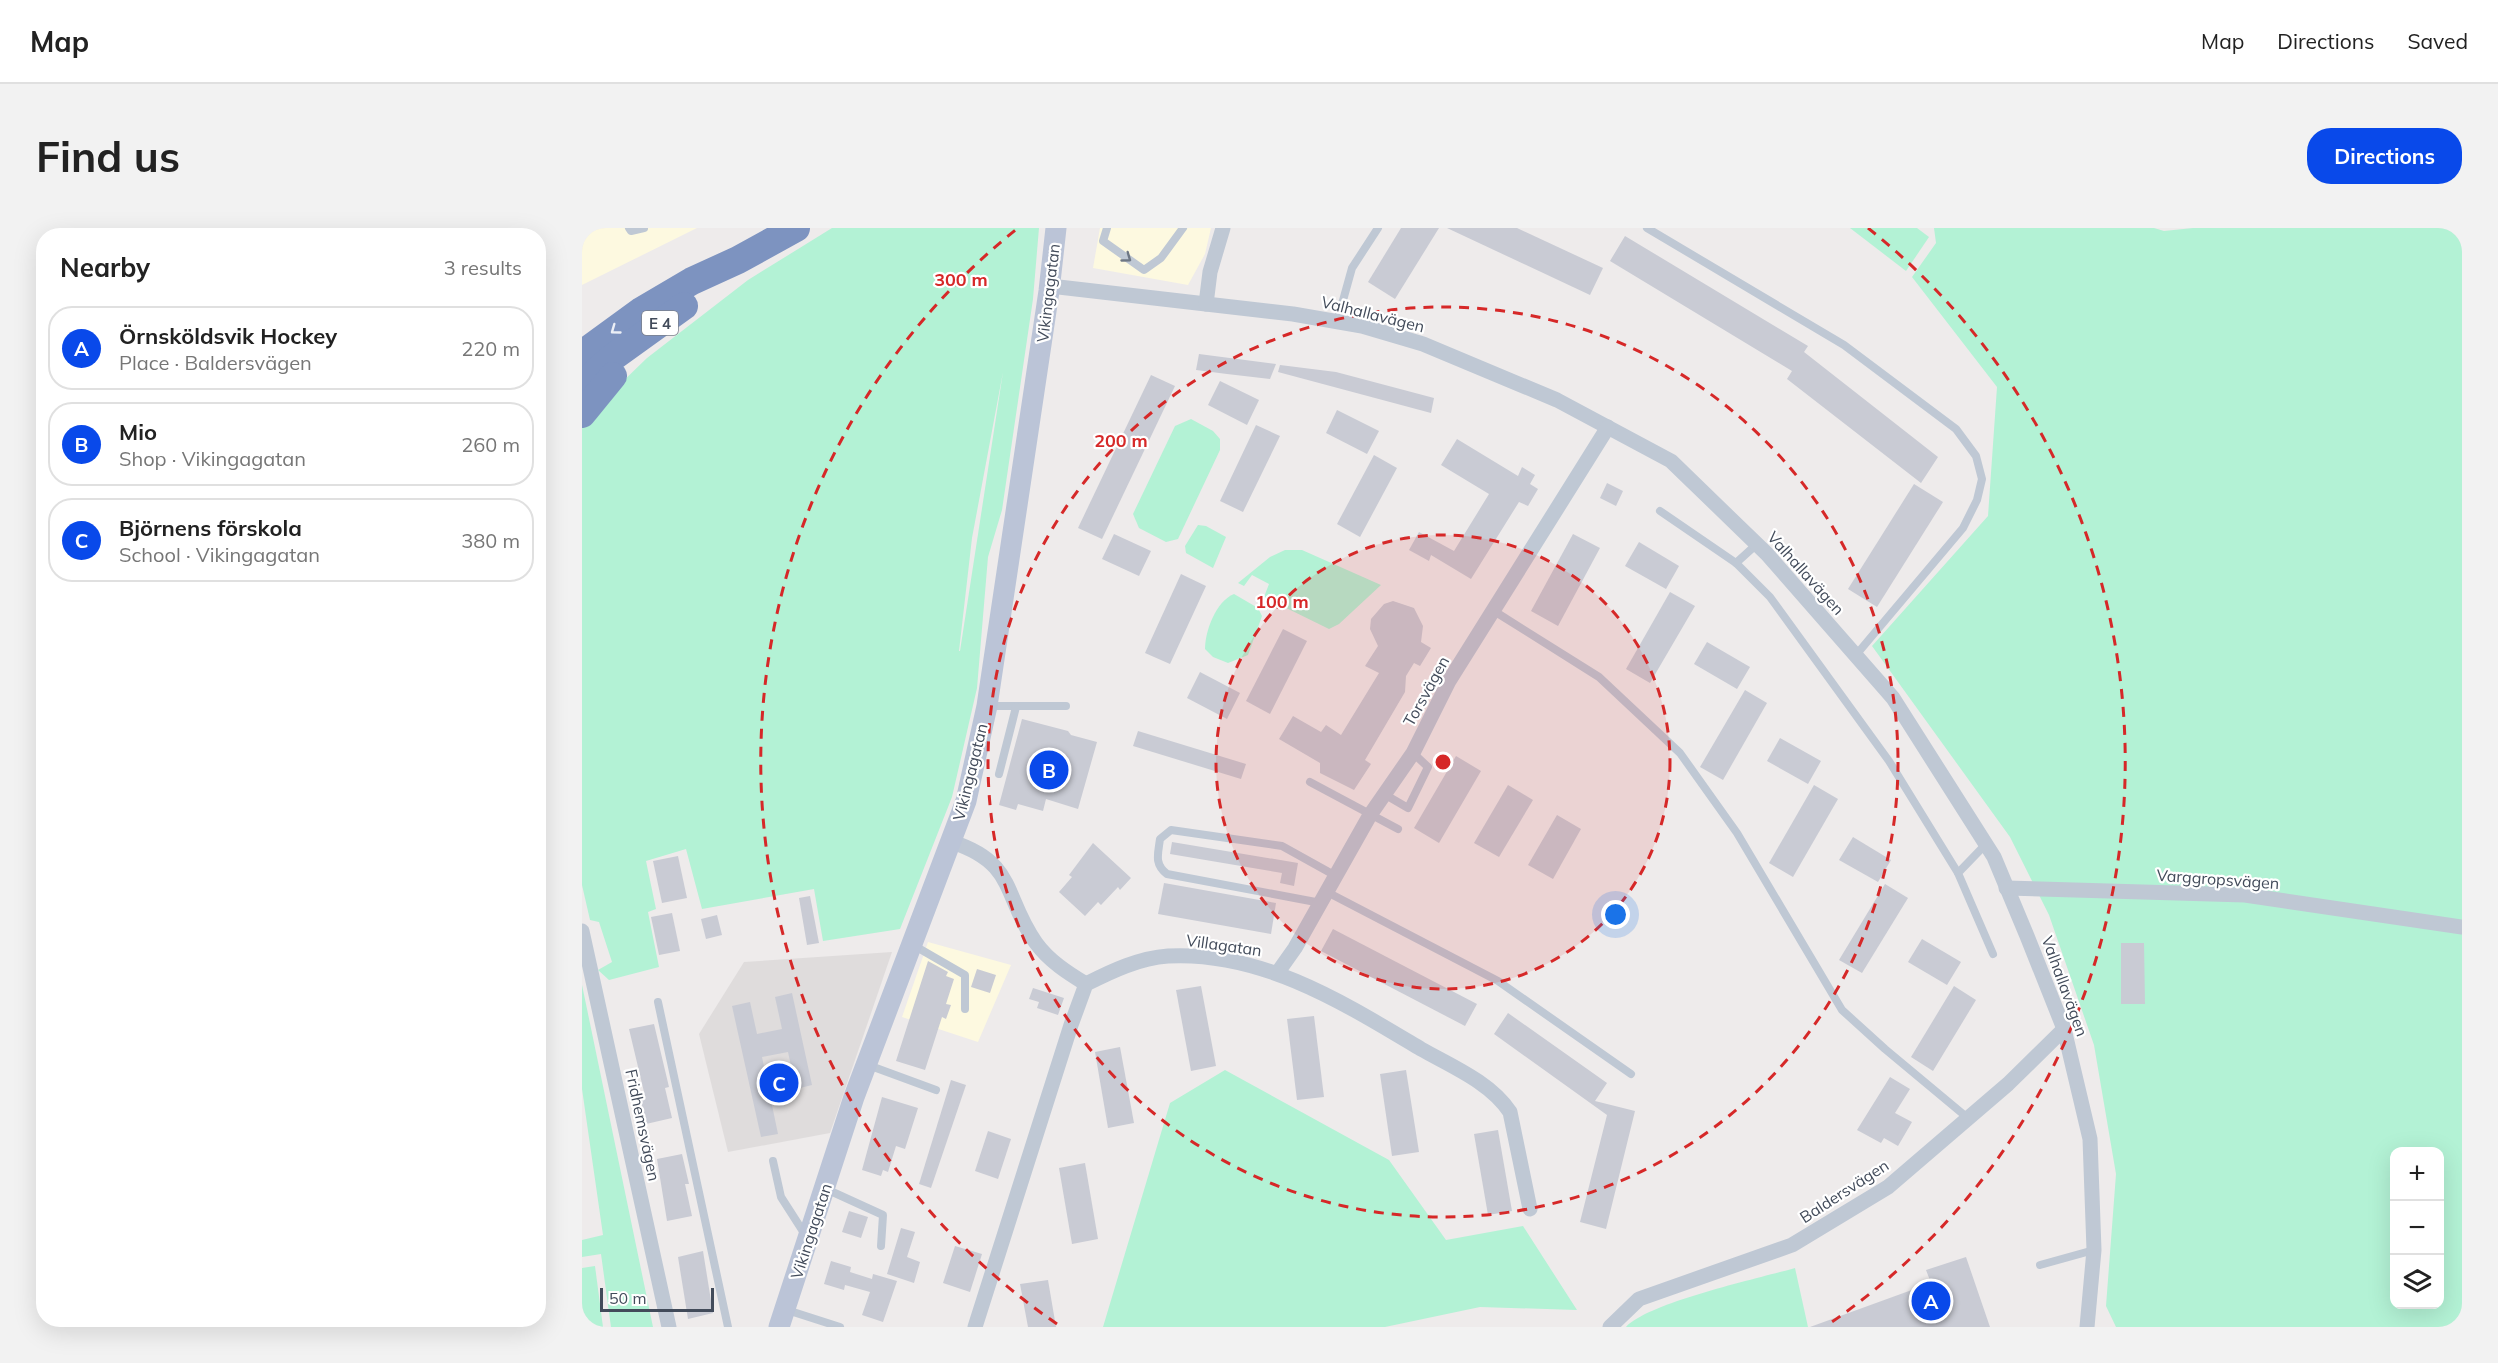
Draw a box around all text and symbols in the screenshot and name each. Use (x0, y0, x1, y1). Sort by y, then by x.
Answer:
text: Map (30, 24, 89, 59)
text: Map (2201, 28, 2244, 54)
text: Directions (2277, 28, 2374, 54)
text: Saved (2407, 28, 2468, 54)
button: Directions (2307, 128, 2462, 184)
text: Find us (36, 130, 180, 183)
street label: Vikingagatan (1032, 242, 1064, 344)
text: Nearby (60, 251, 150, 284)
one-way arrow (1120, 251, 1131, 262)
text: 3 results (444, 255, 522, 280)
text: 300 m (934, 268, 988, 291)
street label: Valhallavägen (1319, 292, 1427, 336)
road number: E 4 (642, 311, 678, 335)
text: Örnsköldsvik Hockey (119, 322, 337, 350)
one-way arrow (610, 323, 621, 334)
text: A (74, 336, 89, 361)
text: 220 m (461, 336, 520, 361)
text: Place · Baldersvägen (119, 350, 312, 375)
text: Mio (119, 418, 157, 446)
text: 200 m (1094, 429, 1148, 452)
text: B (75, 432, 88, 457)
text: 260 m (461, 432, 520, 457)
text: Shop · Vikingagatan (119, 446, 306, 471)
text: Björnens förskola (119, 514, 302, 542)
street label: Valhallavägen (1763, 527, 1849, 619)
text: C (75, 528, 88, 553)
text: 380 m (461, 528, 520, 553)
text: School · Vikingagatan (119, 542, 320, 567)
text: 100 m (1255, 590, 1309, 613)
street label: Torsvägen (1399, 653, 1453, 729)
street label: Vikingagatan (948, 721, 992, 823)
pin: B (1030, 748, 1068, 792)
centre of rings (1433, 752, 1453, 772)
street label: Varggropsvägen (2156, 865, 2280, 893)
your location (1601, 900, 1630, 929)
street label: Villagatan (1185, 930, 1263, 960)
street label: Valhallavägen (2038, 933, 2092, 1039)
pin: C (760, 1060, 798, 1106)
street label: Fridhemsvägen (621, 1067, 665, 1183)
map controls (2390, 1147, 2444, 1309)
button: + (2390, 1147, 2444, 1201)
street label: Baldersvägen (1796, 1155, 1892, 1227)
street label: Vikingagatan (786, 1181, 836, 1281)
button: − (2390, 1201, 2444, 1255)
button: layers (2390, 1255, 2444, 1309)
pin: A (1912, 1278, 1950, 1324)
scale bar (600, 1285, 714, 1312)
text: 50 m (609, 1288, 646, 1308)

